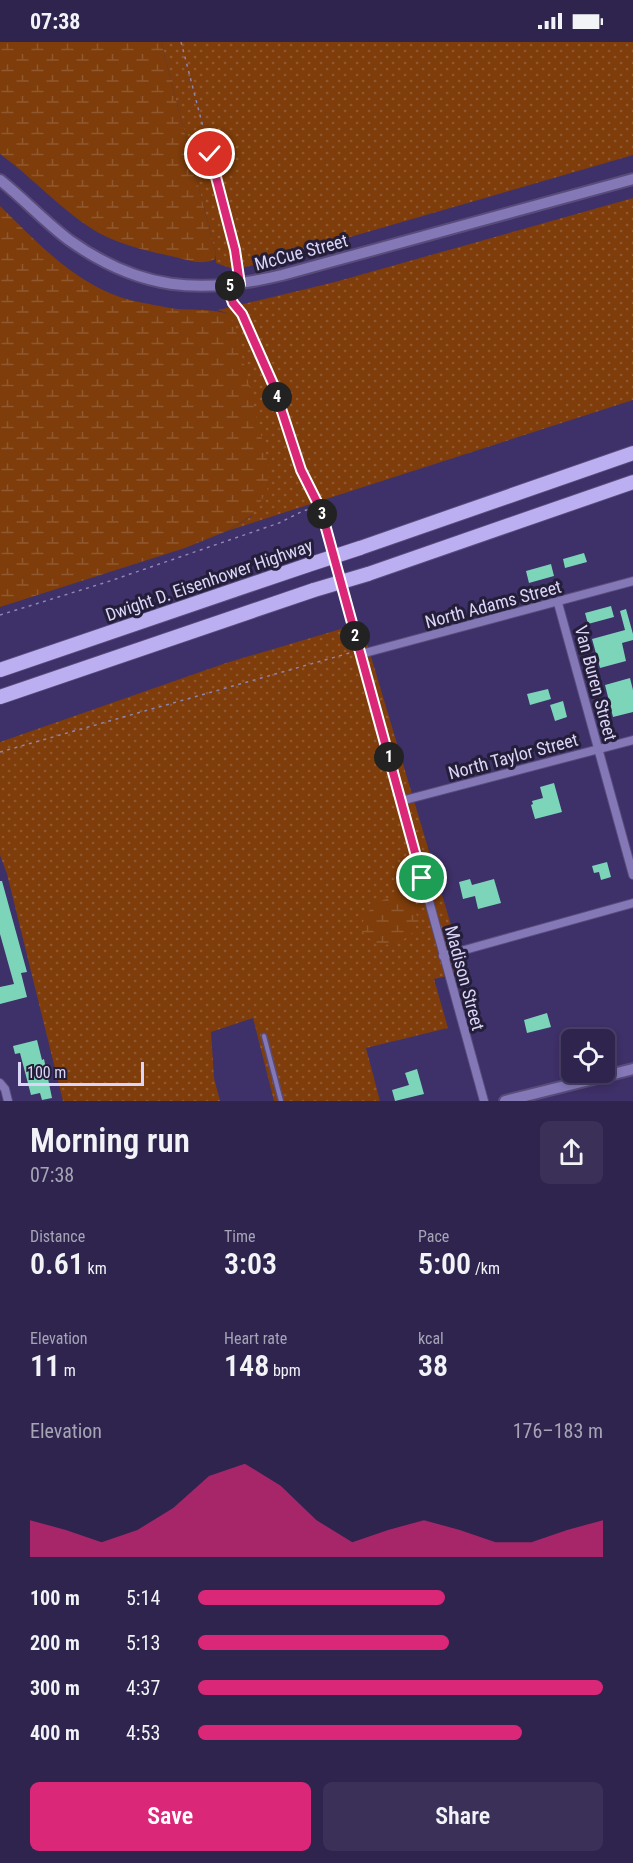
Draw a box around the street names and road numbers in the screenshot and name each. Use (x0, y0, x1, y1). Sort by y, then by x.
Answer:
street label: McCue Street (252, 229, 350, 275)
street label: Dwight D. Eisenhower Highway (103, 534, 316, 625)
street label: North Adams Street (423, 576, 563, 632)
street label: Van Buren Street (571, 623, 621, 743)
street label: North Taylor Street (446, 729, 580, 783)
street label: Madison Street (441, 923, 489, 1033)

